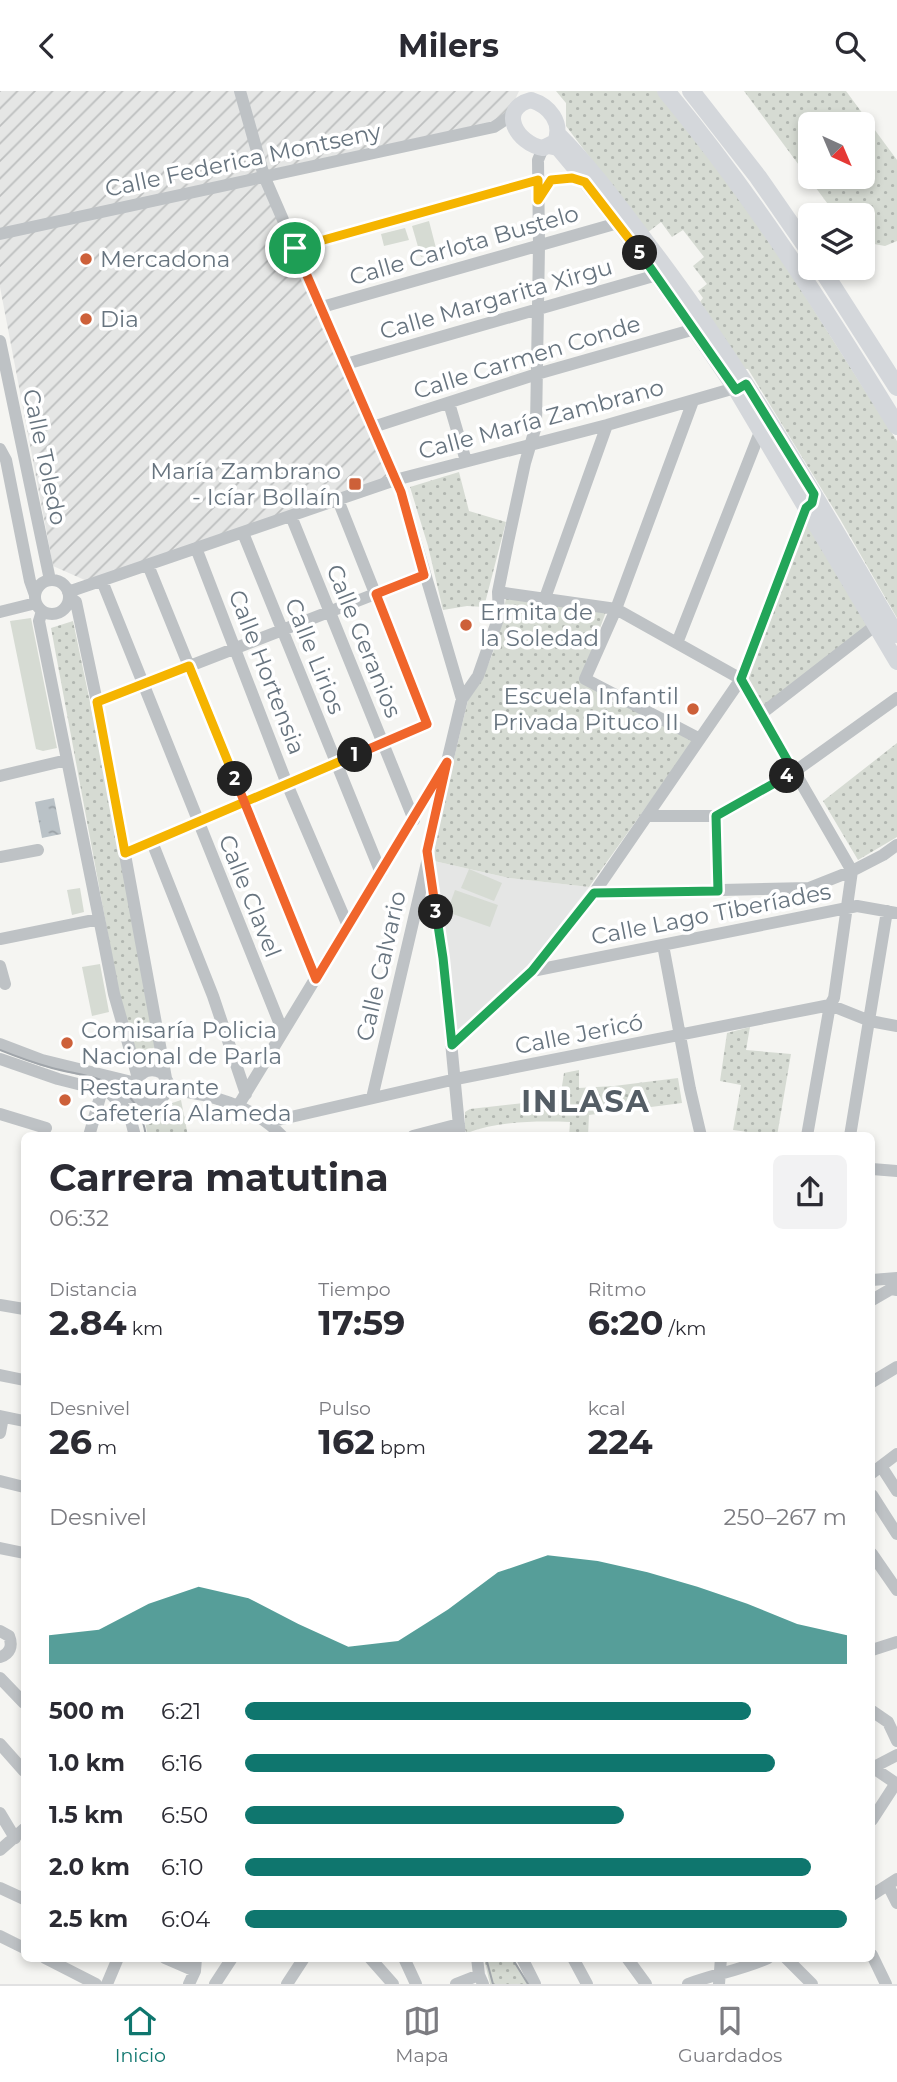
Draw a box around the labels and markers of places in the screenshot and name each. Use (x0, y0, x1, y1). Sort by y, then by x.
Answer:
pin (265, 218, 325, 278)
pin: 5 (622, 235, 658, 271)
place label: Mercadona (100, 245, 230, 273)
marker: Mercadona (78, 251, 94, 267)
place label: Dia (100, 305, 139, 333)
marker: Dia (78, 311, 94, 327)
place label: María Zambrano - Icíar Bollaín (150, 457, 341, 511)
marker: María Zambrano - Icíar Bollaín (347, 476, 363, 492)
place label: Ermita de la Soledad (480, 598, 599, 652)
marker: Ermita de la Soledad (458, 617, 474, 633)
place label: Escuela Infantil Privada Pituco II (493, 682, 679, 736)
marker: Escuela Infantil Privada Pituco II (685, 701, 701, 717)
pin: 1 (338, 737, 372, 773)
pin: 4 (770, 759, 804, 793)
pin: 2 (218, 761, 252, 797)
pin: 3 (418, 895, 453, 929)
place label: Comisaría Policia Nacional de Parla (81, 1016, 282, 1070)
marker: Comisaría Policia Nacional de Parla (59, 1035, 75, 1051)
place label: Restaurante Cafetería Alameda (79, 1073, 292, 1127)
marker: Restaurante Cafetería Alameda (57, 1092, 73, 1108)

